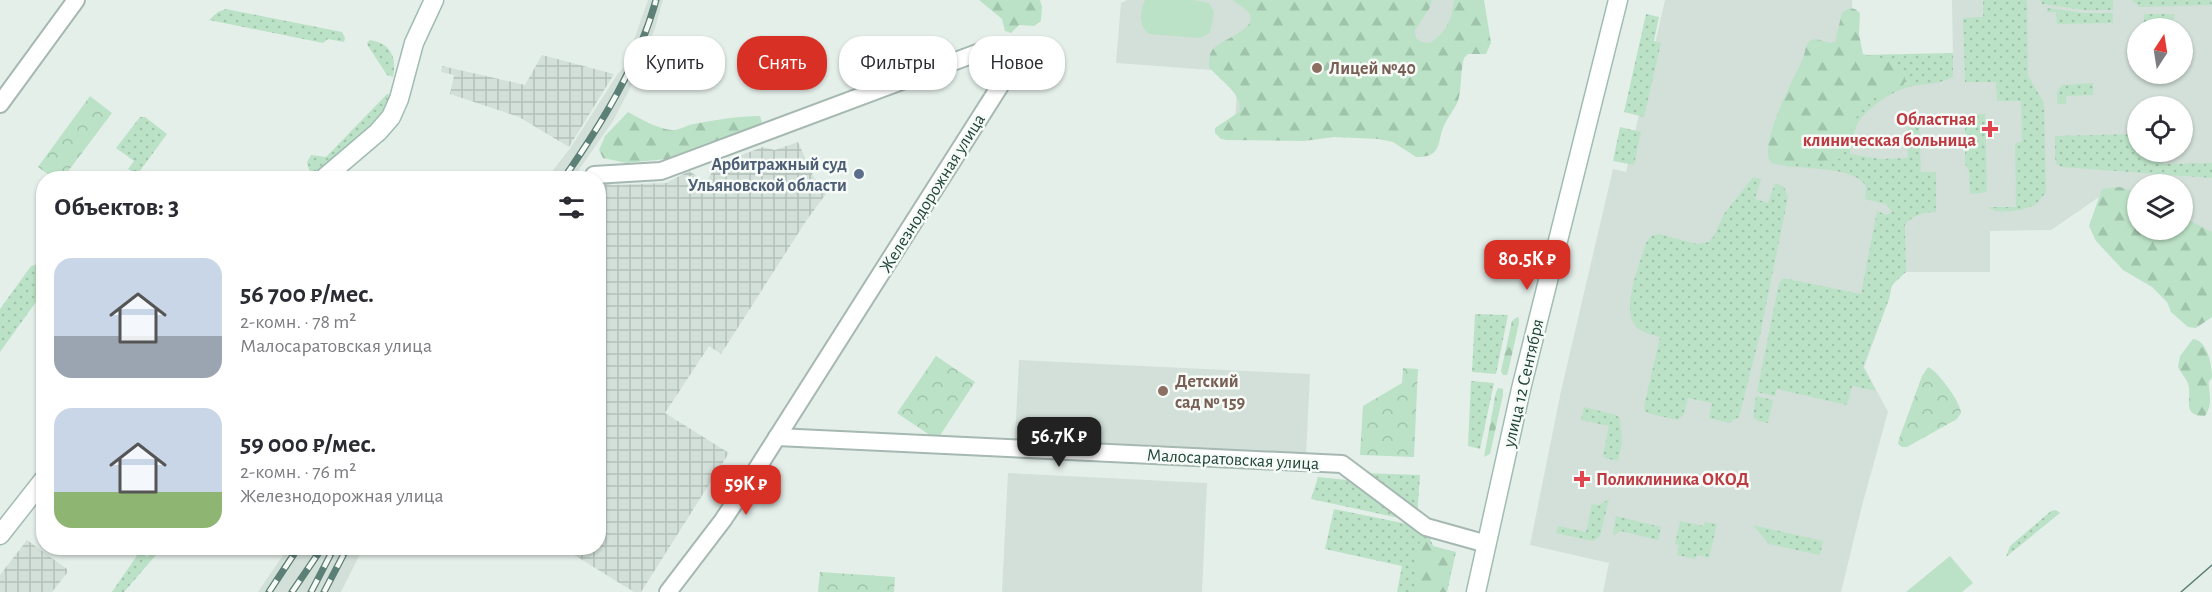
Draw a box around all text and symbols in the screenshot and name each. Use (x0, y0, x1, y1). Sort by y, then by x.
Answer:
north arrow (2127, 18, 2193, 84)
map controls (2127, 18, 2193, 240)
chip: Купить (624, 36, 725, 90)
chip: Снять (737, 36, 827, 90)
chip: Фильтры (839, 36, 957, 90)
chip: Новое (969, 36, 1065, 90)
place label: Лицей №40 (1329, 60, 1416, 78)
marker: Лицей №40 (1310, 61, 1324, 75)
button: locate (2127, 96, 2193, 162)
street label: Железнодорожная улица (877, 111, 989, 276)
place label: Областная клиническая больница (1803, 111, 1976, 150)
marker: Областная клиническая больница (1981, 120, 1999, 138)
place label: Арбитражный суд Ульяновской области (688, 156, 847, 195)
marker: Арбитражный суд Ульяновской области (852, 167, 866, 181)
button: layers (2127, 174, 2193, 240)
icon: filters (555, 191, 588, 224)
text: Объектов: 3 (54, 194, 179, 220)
pin: 80.5K ₽ (1472, 240, 1582, 291)
text: 80.5K ₽ (1498, 249, 1556, 269)
text: 56 700 ₽/мес. (240, 281, 374, 307)
icon: home (102, 282, 174, 354)
text: 2-комн. · 78 m² (240, 312, 356, 332)
street label: улица 12 Сентября (1499, 317, 1547, 450)
text: Малосаратовская улица (240, 336, 432, 356)
place label: Детский сад № 159 (1175, 373, 1246, 412)
marker: Детский сад № 159 (1156, 384, 1170, 398)
pin: 56.7K ₽ (1004, 417, 1114, 468)
text: 56.7K ₽ (1031, 426, 1087, 446)
text: 59 000 ₽/мес. (240, 431, 376, 457)
icon: home (102, 432, 174, 504)
street label: Малосаратовская улица (1146, 446, 1320, 474)
text: 2-комн. · 76 m² (240, 462, 356, 482)
pin: 59K ₽ (704, 465, 788, 516)
marker: Поликлиника ОКОД (1573, 470, 1591, 488)
place label: Поликлиника ОКОД (1596, 471, 1749, 489)
text: 59K ₽ (725, 474, 767, 494)
text: Железнодорожная улица (240, 486, 444, 506)

